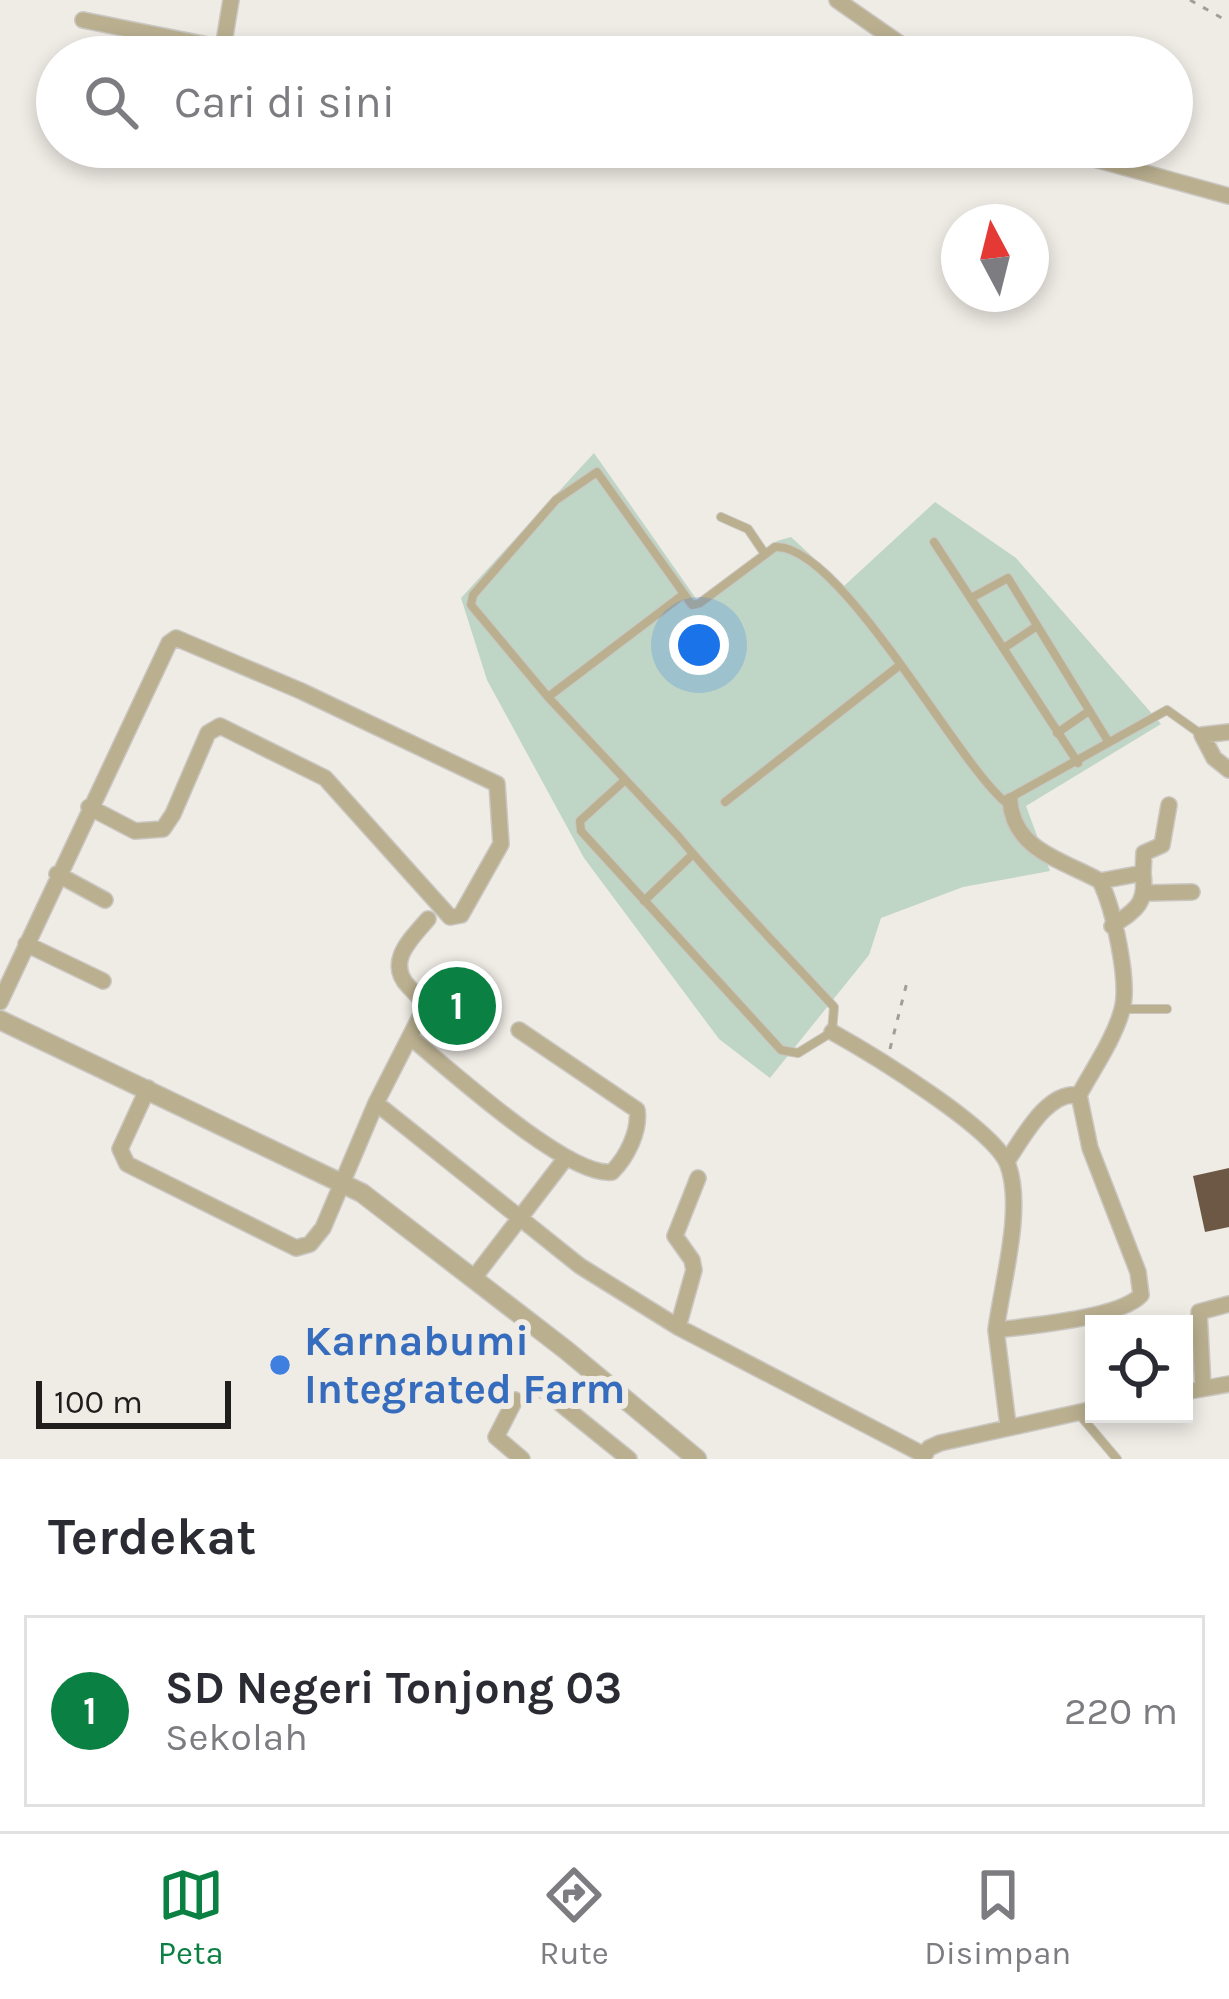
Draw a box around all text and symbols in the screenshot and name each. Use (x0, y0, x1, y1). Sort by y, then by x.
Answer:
search box (36, 36, 1193, 168)
icon: search (78, 69, 144, 135)
text: Cari di sini (174, 76, 395, 128)
north arrow (941, 204, 1049, 312)
your location (669, 615, 729, 675)
pin: 1 (418, 961, 496, 1051)
map controls (1085, 1315, 1193, 1423)
button: locate (1085, 1315, 1193, 1423)
place label: Karnabumi Integrated Farm (304, 1316, 625, 1414)
marker: Karnabumi Integrated Farm (267, 1352, 293, 1378)
scale bar (36, 1375, 231, 1428)
text: 100 m (54, 1383, 143, 1421)
text: Terdekat (48, 1507, 256, 1567)
text: SD Negeri Tonjong 03 (165, 1662, 622, 1714)
text: 1 (83, 1688, 97, 1734)
text: 220 m (1064, 1688, 1178, 1734)
text: Sekolah (165, 1714, 308, 1760)
tab: Peta (158, 1862, 224, 1972)
tab: Rute (539, 1862, 609, 1972)
tab: Disimpan (924, 1862, 1071, 1972)

